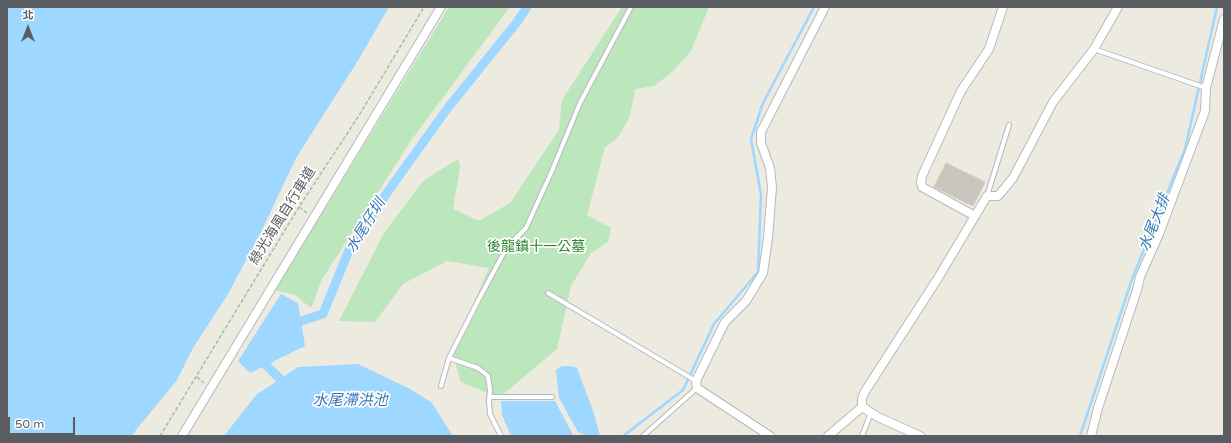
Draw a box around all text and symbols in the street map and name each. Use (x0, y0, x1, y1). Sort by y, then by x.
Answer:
north arrow (8, 8, 48, 48)
text: 北 (23, 9, 34, 22)
street label: 綠光海風自行車道 (246, 164, 320, 268)
water label: 水尾大排 (1135, 192, 1175, 254)
water label: 水尾仔圳 (342, 196, 390, 256)
park label: 後龍鎮十一公墓 (487, 239, 585, 255)
water label: 水尾滯洪池 (313, 392, 387, 410)
scale bar (10, 409, 77, 435)
text: 50 m (15, 417, 44, 431)

